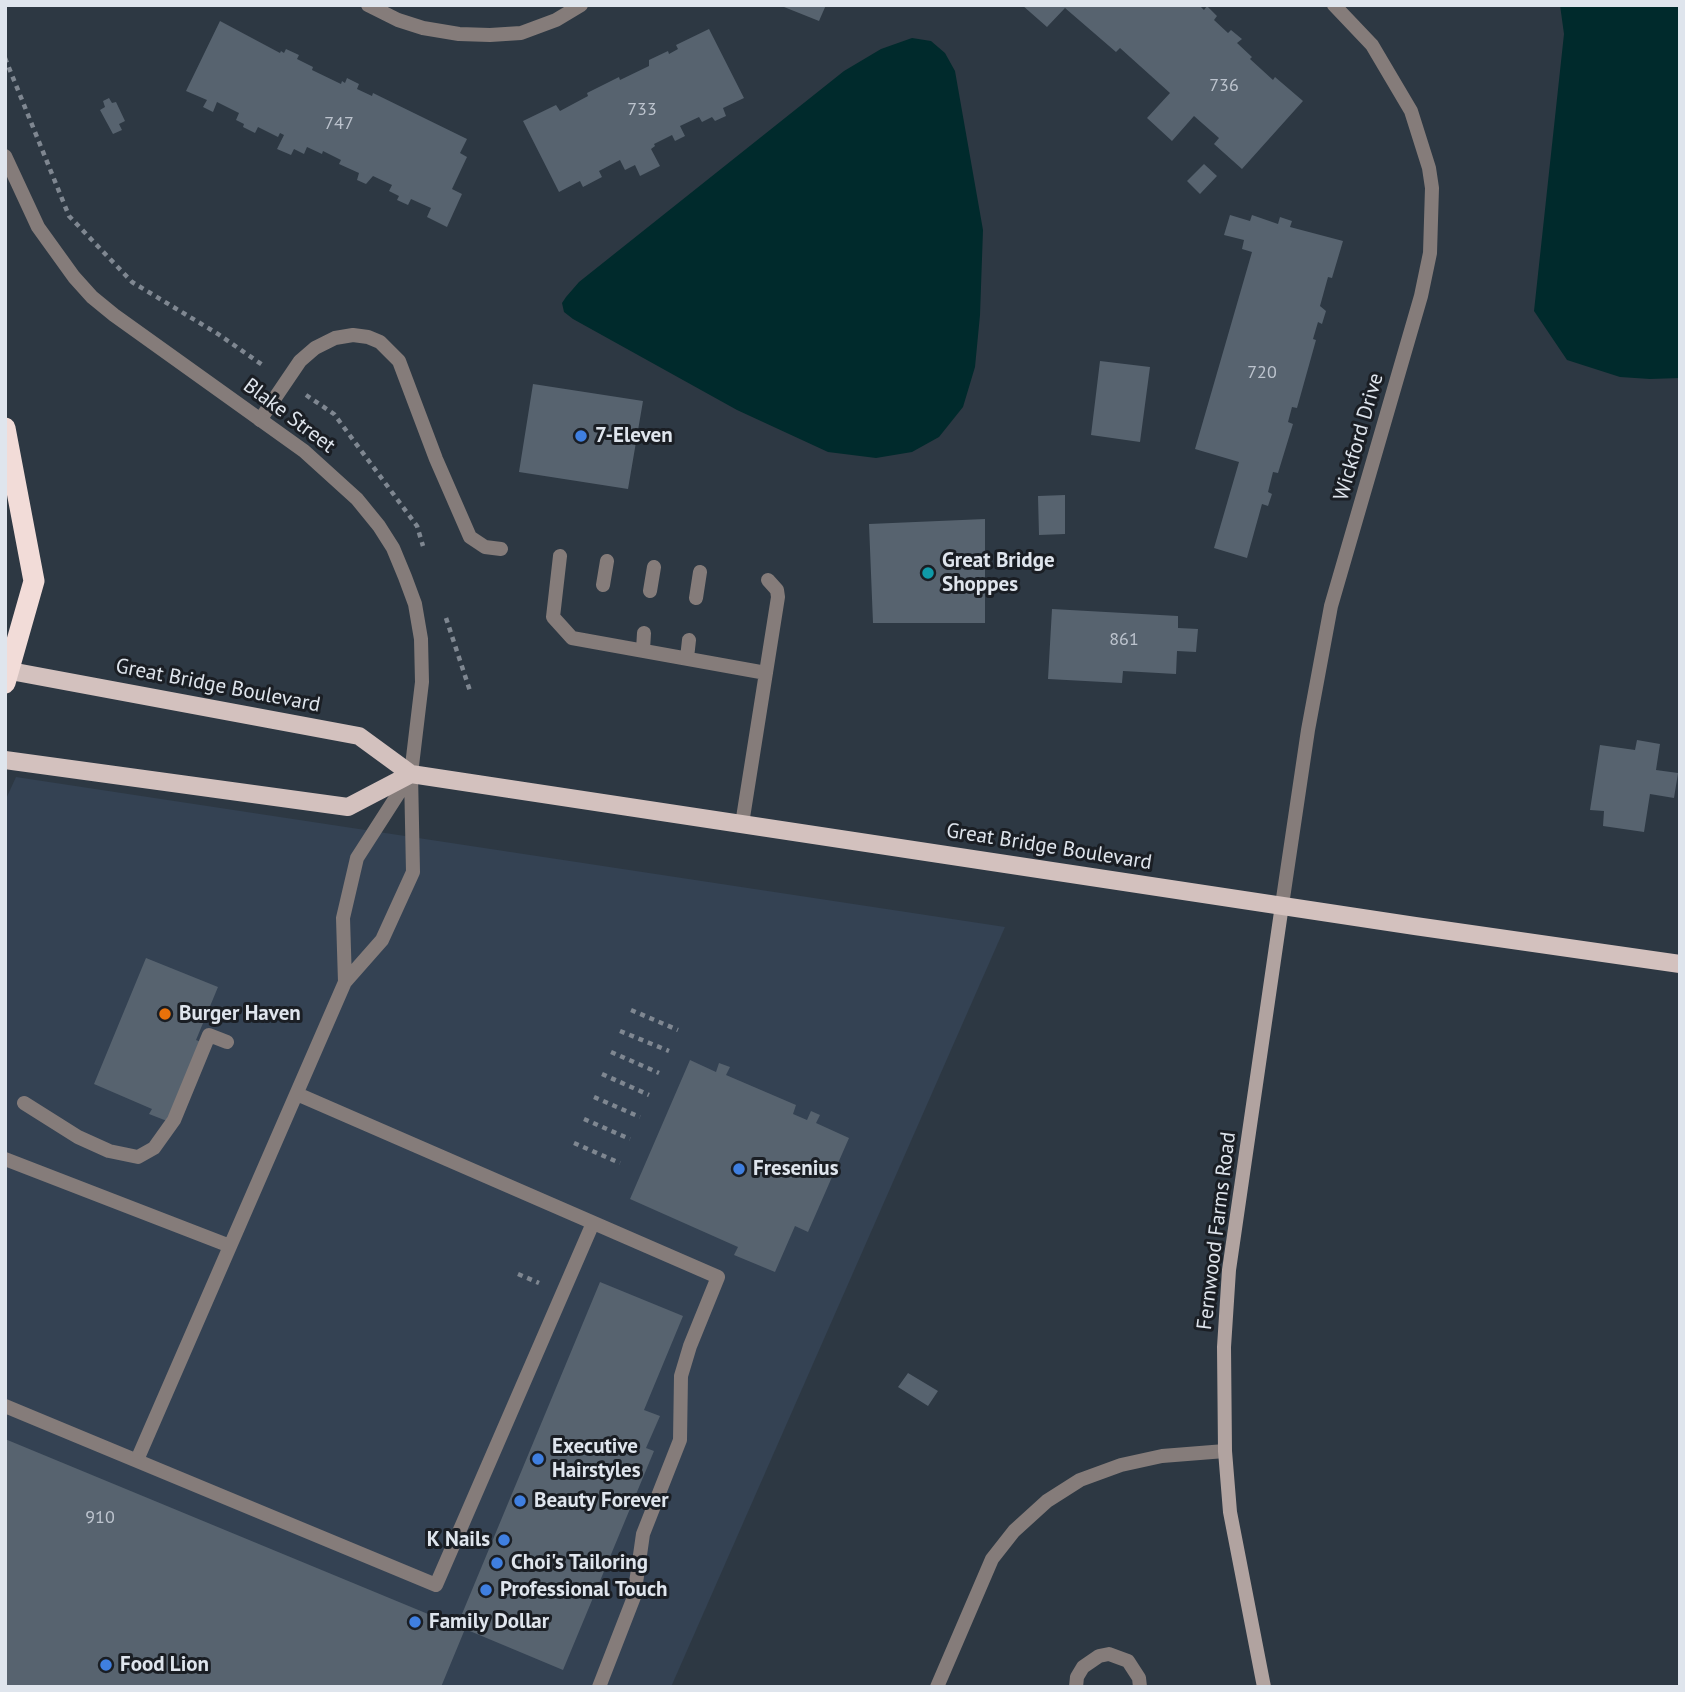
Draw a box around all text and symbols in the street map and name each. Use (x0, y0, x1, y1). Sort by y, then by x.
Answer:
house number: 736 (1209, 75, 1239, 97)
house number: 733 (627, 99, 657, 121)
house number: 747 (324, 113, 354, 135)
house number: 720 (1247, 362, 1277, 384)
street label: Wickford Drive (1329, 370, 1389, 504)
street label: Blake Street (238, 373, 340, 459)
place label: 7-Eleven (595, 423, 673, 449)
marker: 7-Eleven (573, 428, 589, 444)
place label: Great Bridge Shoppes (942, 548, 1055, 598)
marker: Great Bridge Shoppes (920, 565, 936, 581)
house number: 861 (1109, 629, 1139, 651)
street label: Great Bridge Boulevard (114, 654, 322, 718)
street label: Great Bridge Boulevard (944, 818, 1154, 876)
place label: Burger Haven (179, 1001, 301, 1027)
marker: Burger Haven (157, 1006, 173, 1022)
street label: Fernwood Farms Road (1192, 1131, 1242, 1331)
place label: Fresenius (753, 1156, 838, 1182)
marker: Fresenius (731, 1161, 747, 1177)
place label: Executive Hairstyles (552, 1434, 641, 1484)
marker: Executive Hairstyles (530, 1451, 546, 1467)
place label: Beauty Forever (534, 1488, 669, 1514)
marker: Beauty Forever (512, 1493, 528, 1509)
house number: 910 (85, 1507, 115, 1529)
place label: K Nails (427, 1527, 490, 1553)
marker: K Nails (496, 1532, 512, 1548)
place label: Choi's Tailoring (511, 1550, 648, 1576)
marker: Choi's Tailoring (489, 1555, 505, 1571)
place label: Professional Touch (500, 1577, 667, 1603)
marker: Professional Touch (478, 1582, 494, 1598)
place label: Family Dollar (429, 1609, 549, 1635)
marker: Family Dollar (407, 1614, 423, 1630)
place label: Food Lion (120, 1652, 209, 1678)
marker: Food Lion (98, 1657, 114, 1673)

